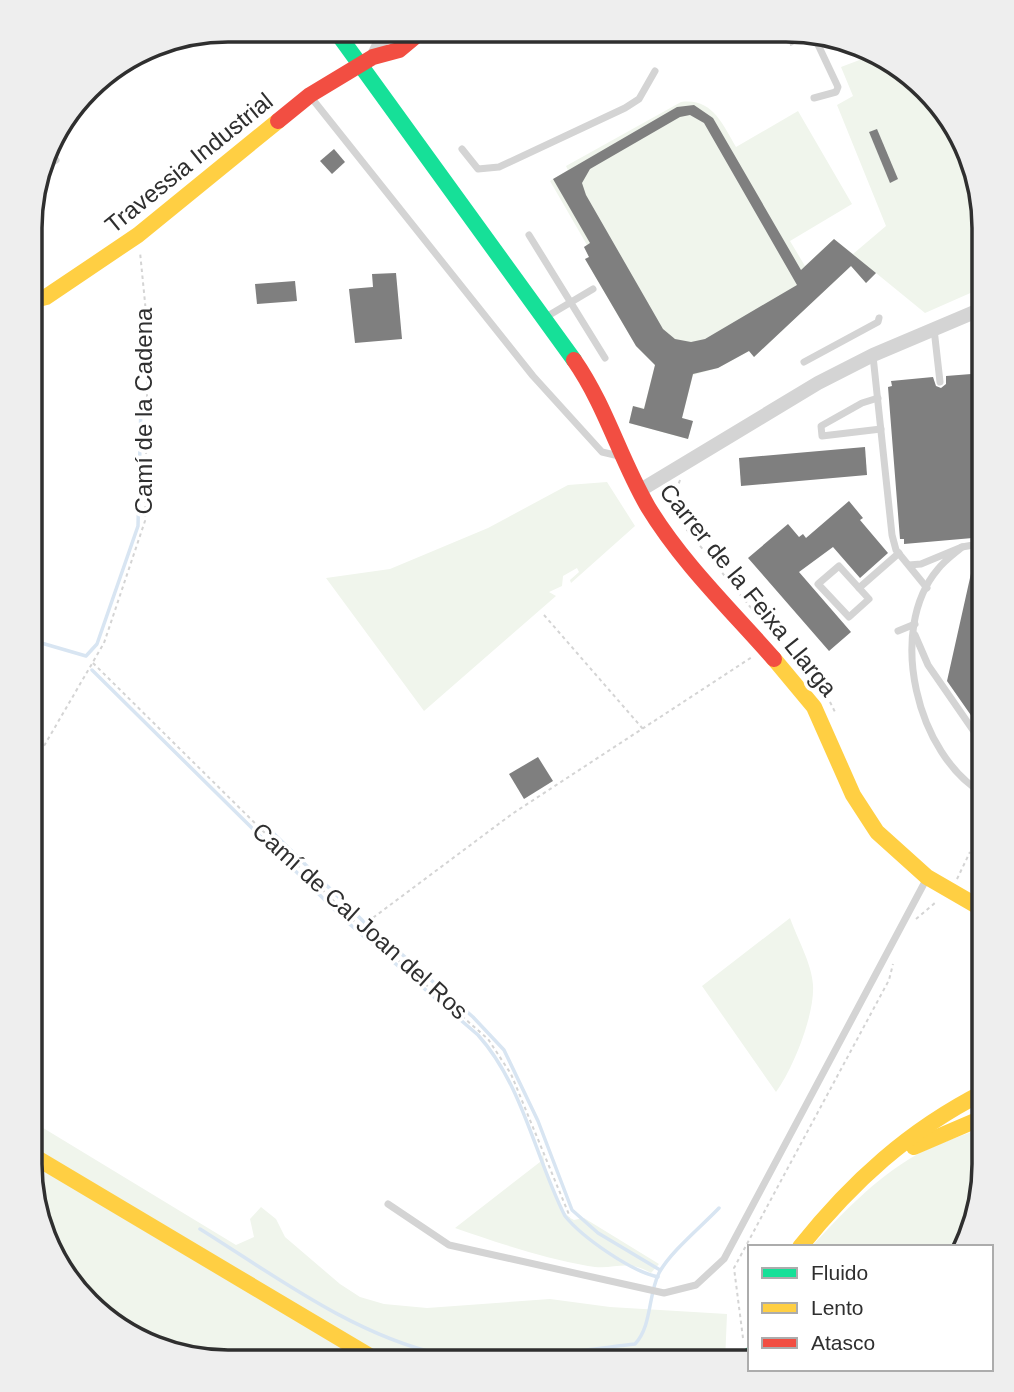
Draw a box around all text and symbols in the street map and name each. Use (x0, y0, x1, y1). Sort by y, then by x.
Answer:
street label: Travessia Industrial (100, 87, 278, 238)
street label: Camí de la Cadena (130, 307, 157, 514)
street label: Carrer de la Feixa Llarga (654, 478, 843, 702)
street label: Camí de Cal Joan del Ros (247, 817, 473, 1024)
legend (748, 1245, 993, 1371)
text: Fluido (811, 1261, 868, 1284)
text: Lento (811, 1296, 864, 1319)
text: Atasco (811, 1331, 875, 1354)

